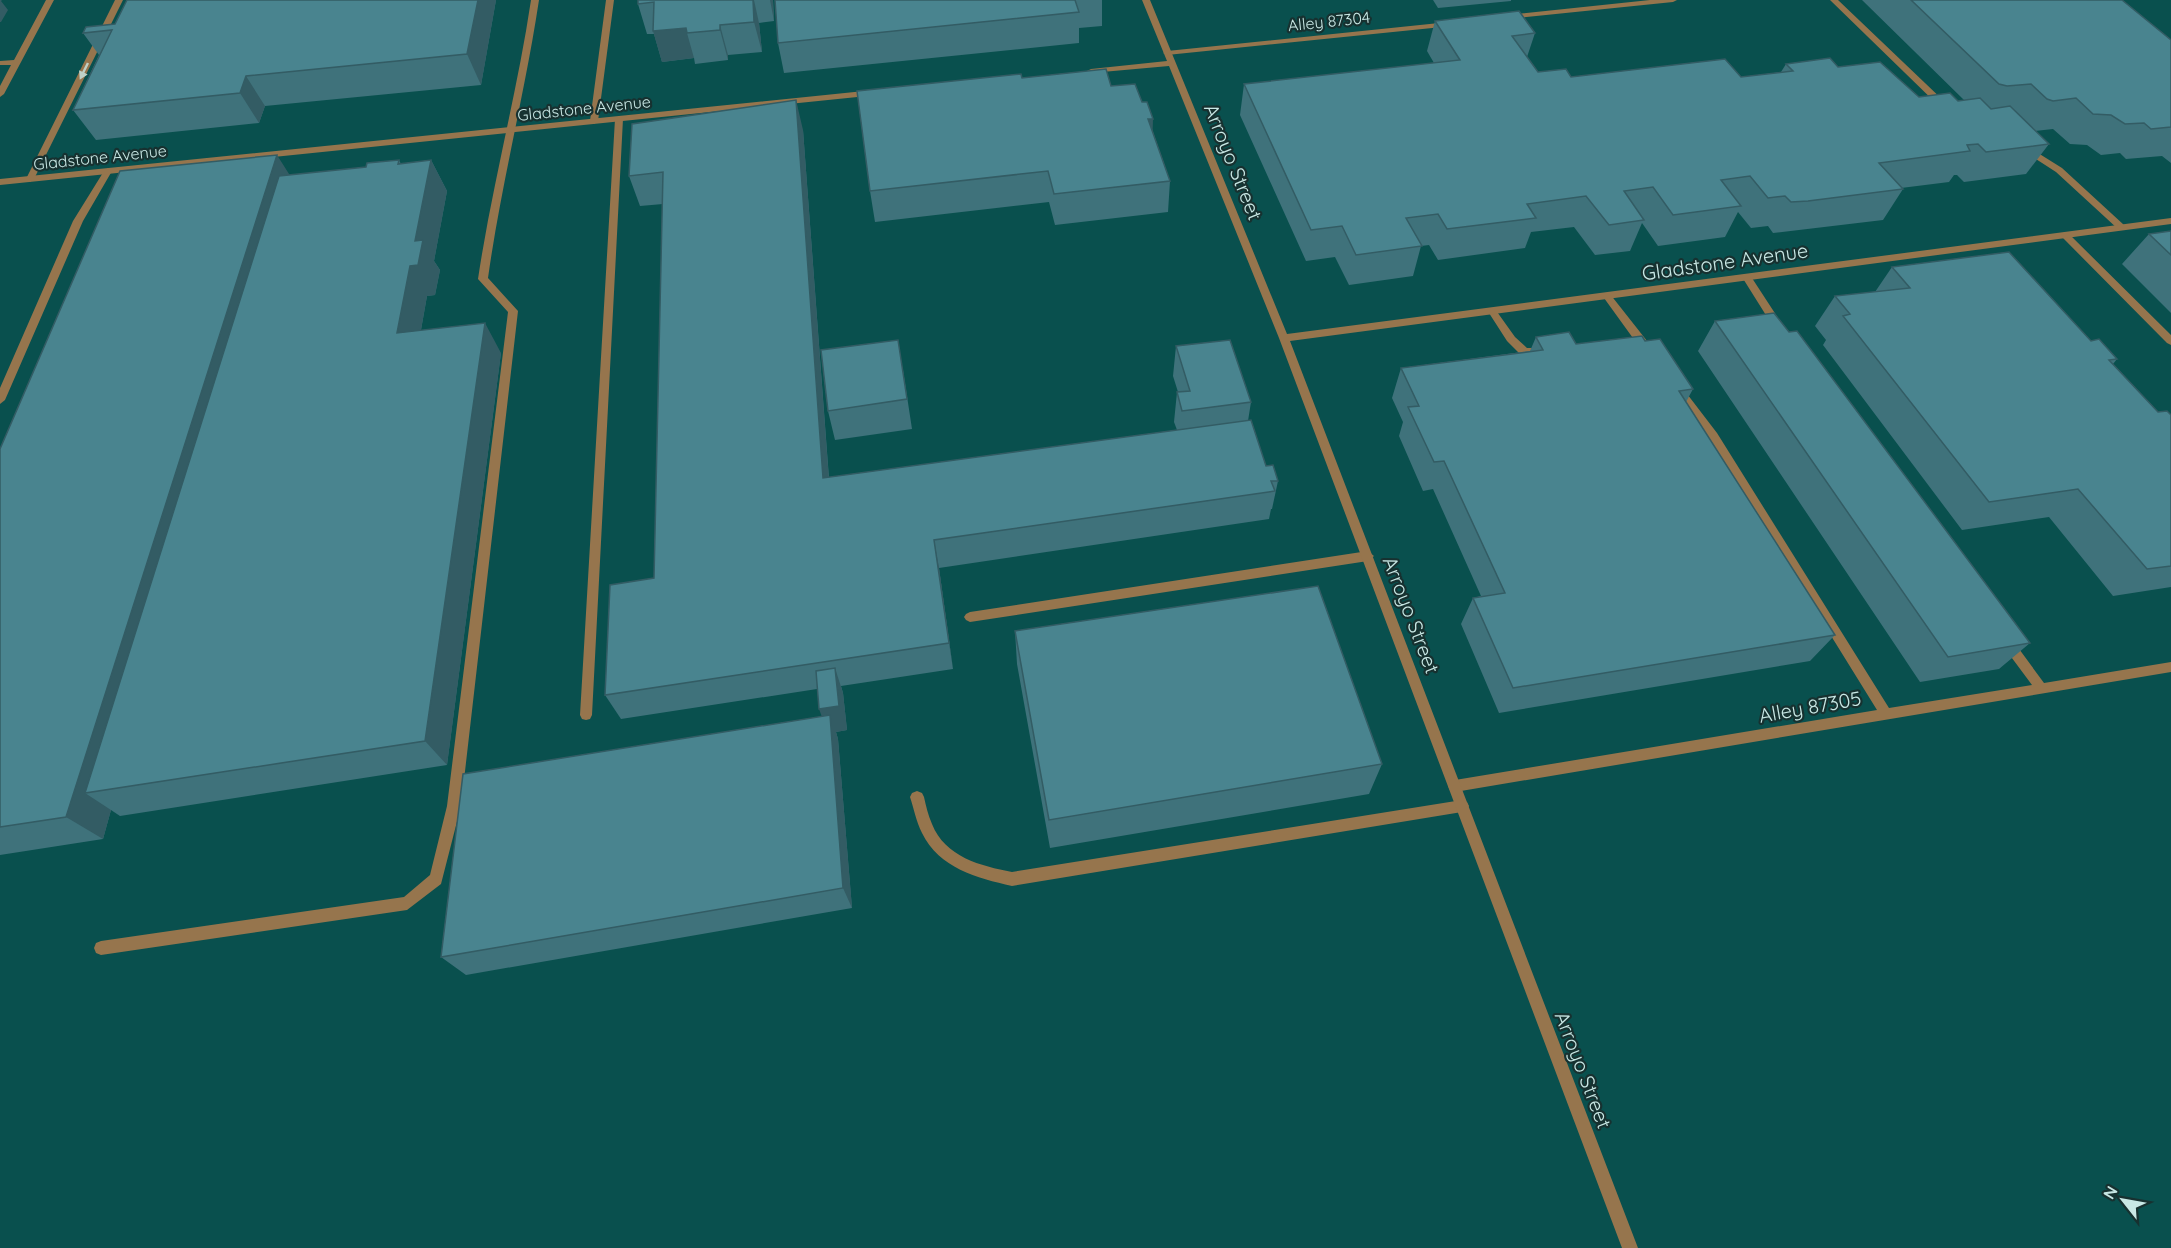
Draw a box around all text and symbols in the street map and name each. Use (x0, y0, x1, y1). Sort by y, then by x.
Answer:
street label: Alley 87304 (1287, 7, 1371, 35)
one-way arrow (80, 63, 89, 80)
street label: Gladstone Avenue (516, 91, 652, 125)
street label: Arroyo Street (1199, 100, 1268, 224)
street label: Gladstone Avenue (32, 140, 168, 174)
street label: Gladstone Avenue (1640, 237, 1810, 286)
street label: Arroyo Street (1378, 553, 1445, 677)
street label: Alley 87305 (1757, 685, 1863, 728)
street label: Arroyo Street (1550, 1008, 1617, 1132)
north arrow (2093, 1170, 2153, 1230)
text: N (2099, 1182, 2122, 1202)

